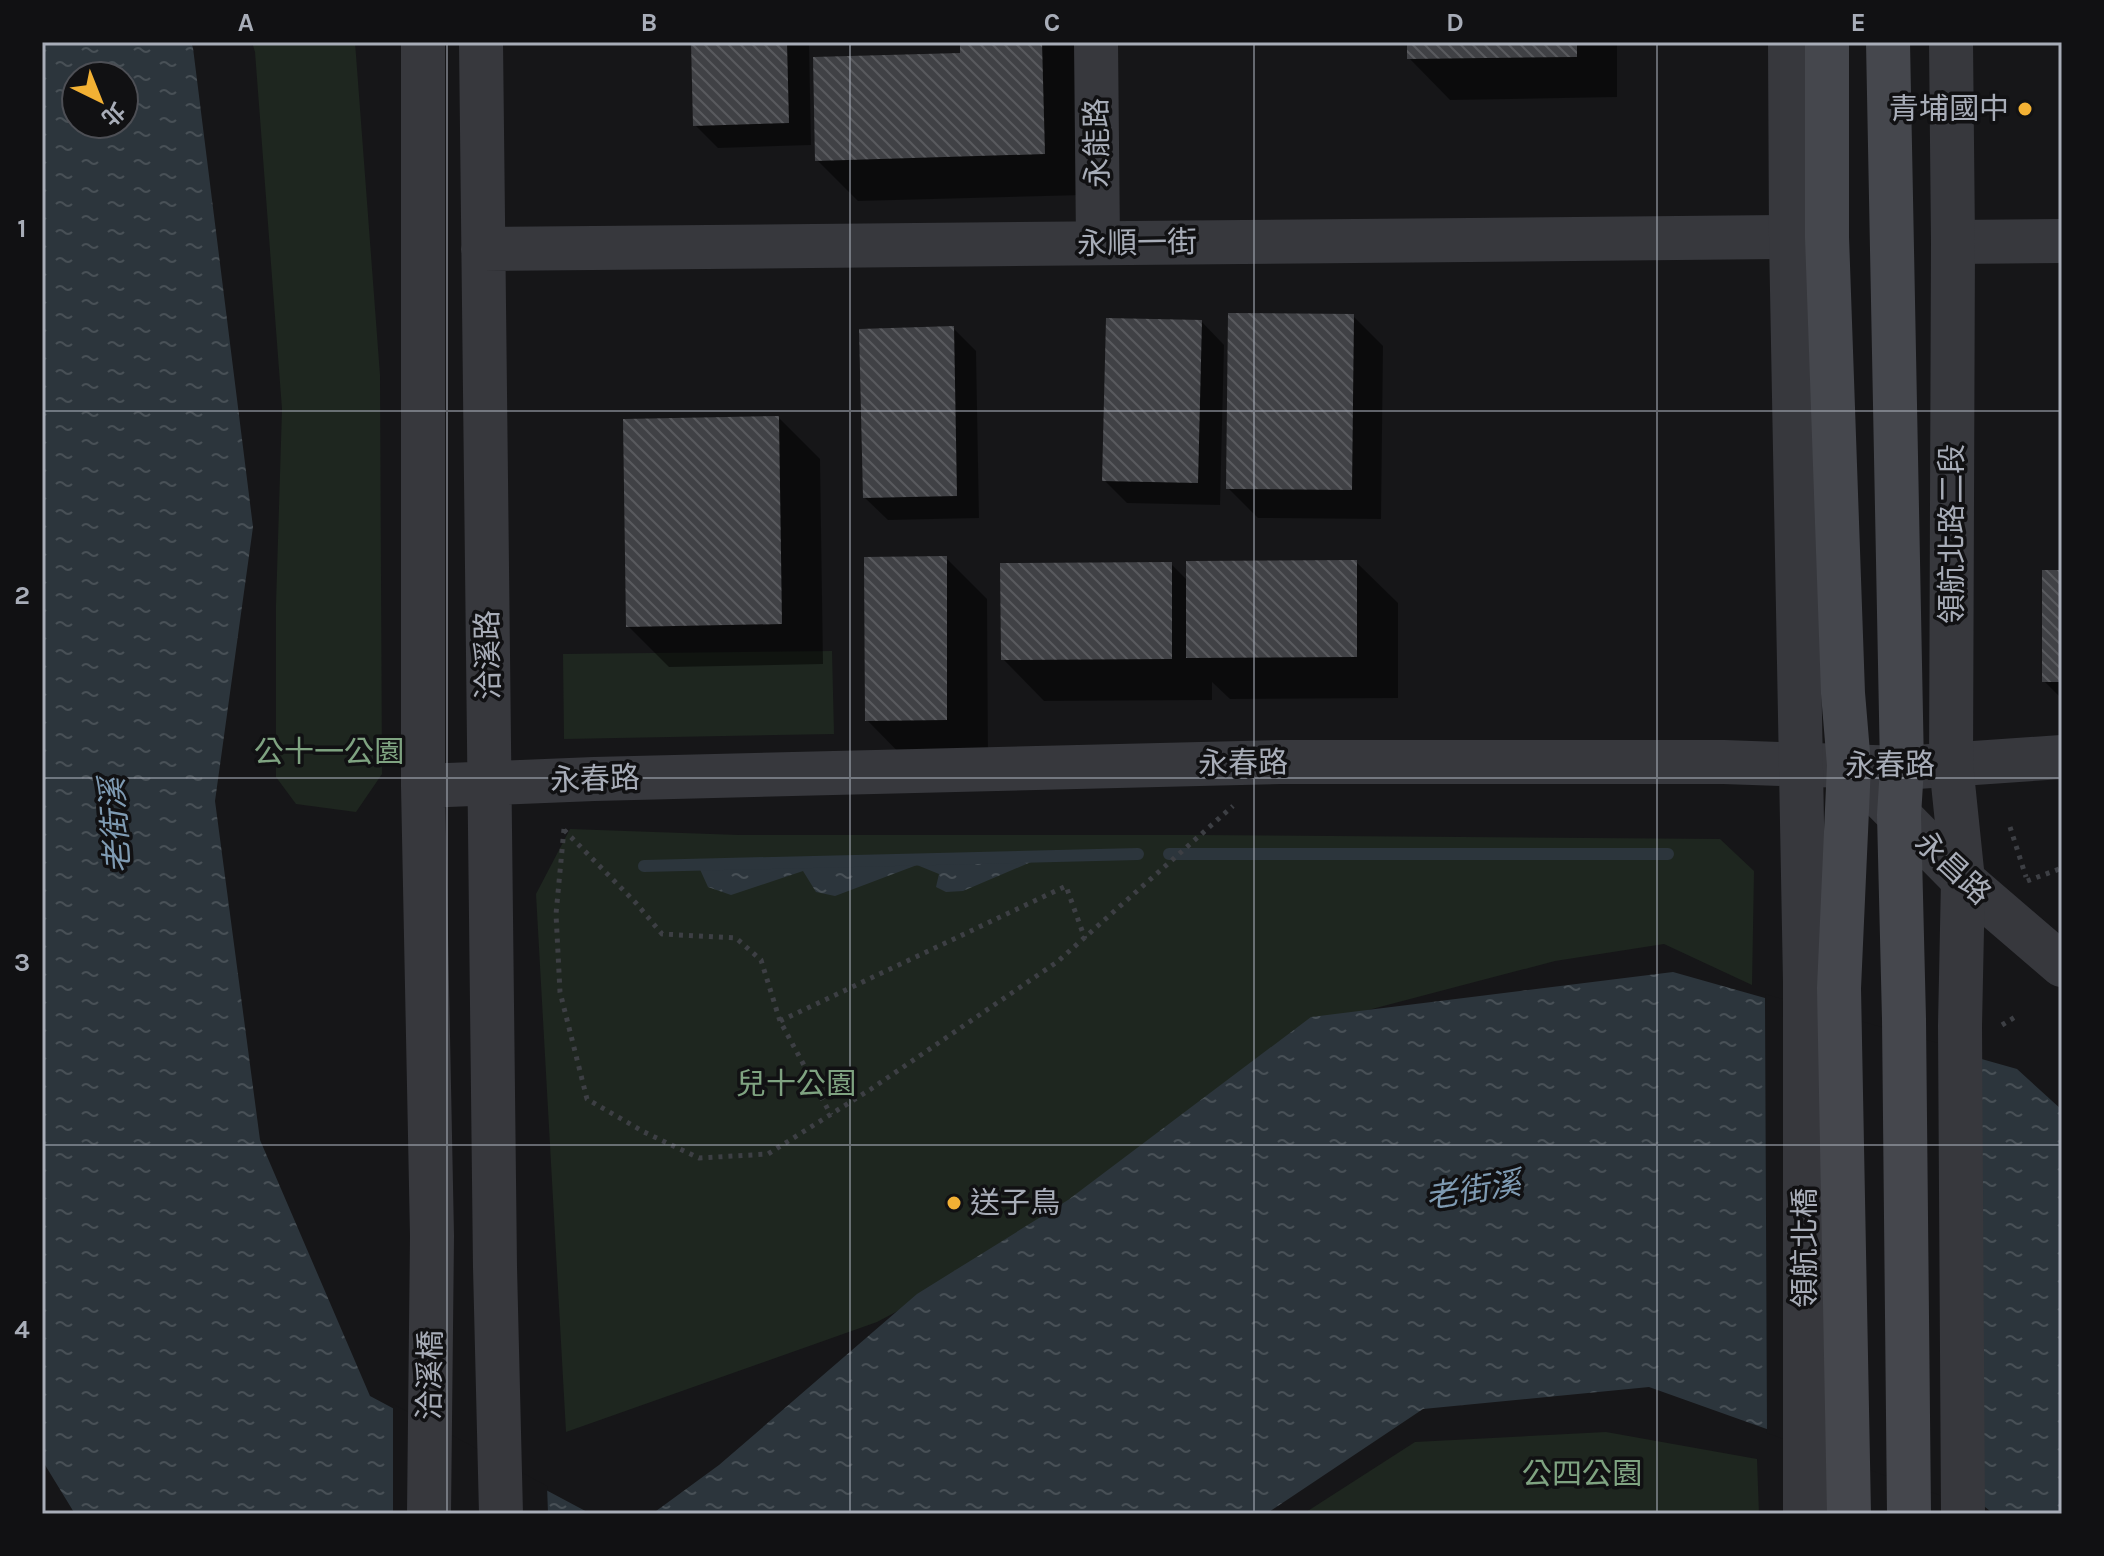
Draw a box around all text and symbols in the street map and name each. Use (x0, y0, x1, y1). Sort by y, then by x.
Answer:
text: A (238, 7, 254, 38)
text: B (641, 7, 657, 38)
text: C (1044, 7, 1060, 38)
text: D (1446, 7, 1464, 38)
text: E (1850, 7, 1866, 38)
north arrow (60, 60, 140, 140)
place label: 青埔國中 (1889, 91, 2009, 127)
text: 北 (96, 97, 130, 131)
street label: 永能路 (1078, 98, 1116, 188)
marker: 青埔國中 (2016, 100, 2034, 118)
text: 1 (17, 213, 27, 244)
street label: 永順一街 (1077, 224, 1197, 262)
street label: 領航北路二段 (1934, 444, 1970, 624)
text: 2 (14, 580, 30, 611)
street label: 洽溪路 (469, 610, 507, 700)
park label: 公十一公園 (254, 734, 404, 770)
street label: 永春路 (1198, 744, 1288, 782)
street label: 永春路 (1845, 746, 1935, 784)
street label: 永春路 (549, 759, 641, 799)
water label: 老街溪 (93, 773, 137, 875)
street label: 永昌路 (1908, 824, 1998, 912)
text: 3 (14, 947, 30, 978)
park label: 兒十公園 (736, 1066, 856, 1102)
water label: 老街溪 (1423, 1164, 1527, 1216)
place label: 送子鳥 (970, 1185, 1060, 1221)
street label: 領航北橋 (1787, 1188, 1823, 1308)
marker: 送子鳥 (945, 1194, 963, 1212)
text: 4 (14, 1314, 30, 1345)
street label: 洽溪橋 (411, 1330, 449, 1420)
park label: 公四公園 (1522, 1456, 1642, 1492)

